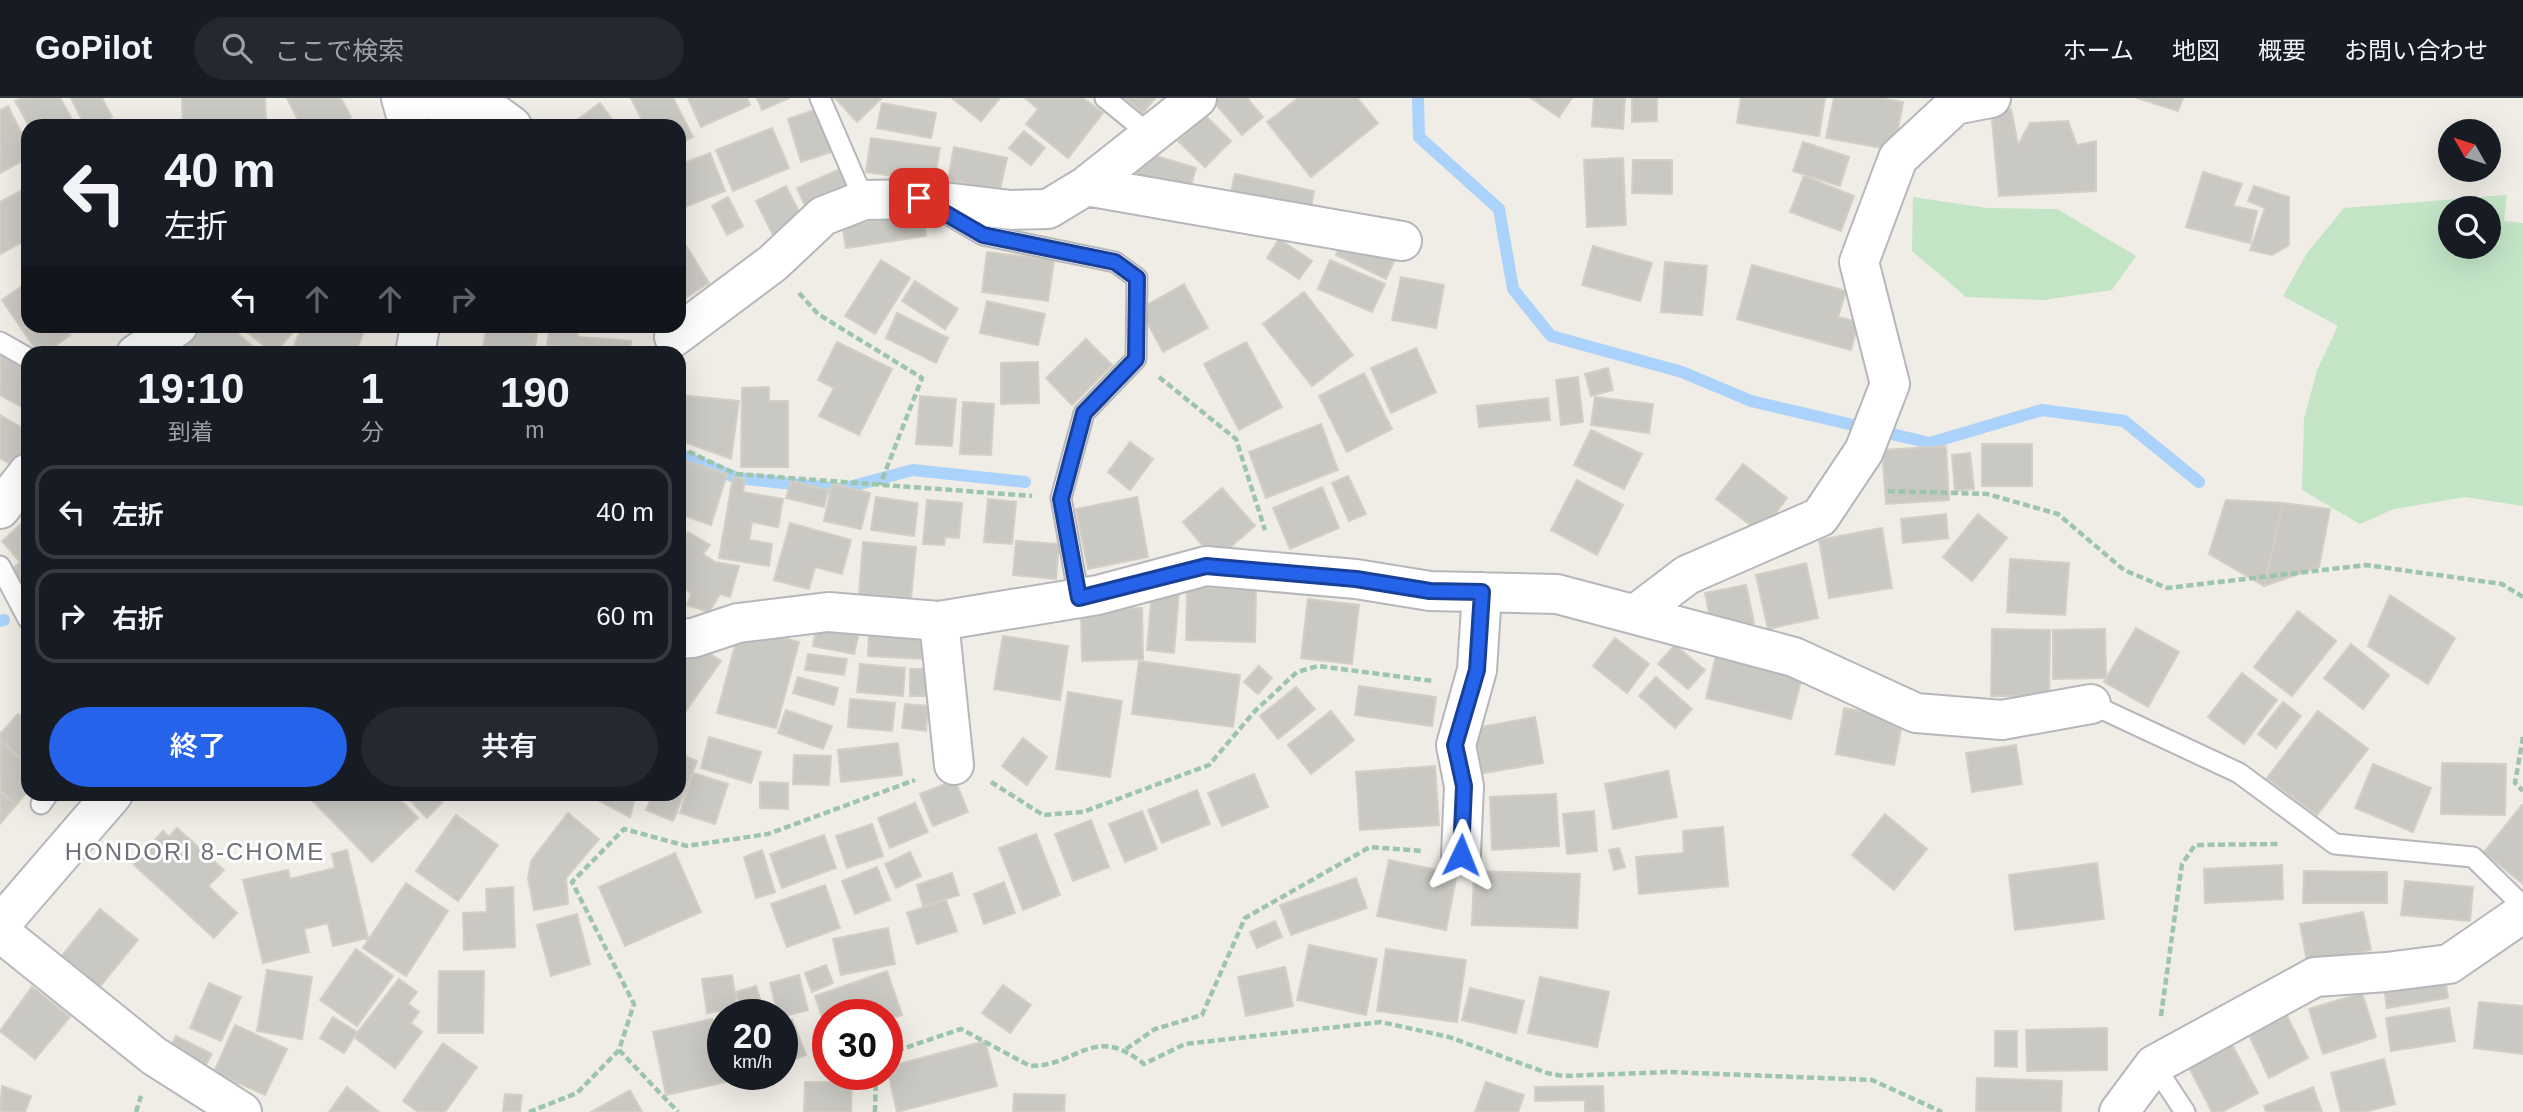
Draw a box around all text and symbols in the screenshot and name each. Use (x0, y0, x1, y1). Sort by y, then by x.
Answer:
search box (194, 17, 684, 80)
text: GoPilot (35, 29, 152, 66)
icon: search (218, 29, 256, 67)
text: ここで検索 (274, 36, 404, 66)
text: ホーム (2063, 37, 2134, 64)
text: 地図 (2172, 37, 2220, 64)
text: 概要 (2258, 37, 2306, 64)
text: お問い合わせ (2344, 37, 2488, 64)
north arrow (2438, 119, 2501, 182)
map controls (2438, 119, 2501, 259)
text: 40 m (164, 143, 276, 197)
icon: left (49, 147, 140, 238)
pin (889, 168, 949, 228)
icon: arrive (900, 179, 938, 217)
button: search (2438, 196, 2501, 259)
text: 左折 (164, 208, 228, 244)
icon: left (225, 280, 263, 318)
icon: ahead (298, 280, 336, 318)
icon: ahead (371, 280, 409, 318)
icon: right (444, 280, 482, 318)
text: 19:10 (137, 365, 244, 412)
text: 1 (360, 365, 384, 412)
text: 190 (500, 369, 570, 416)
text: m (525, 417, 545, 443)
text: 到着 (168, 419, 214, 445)
text: 分 (361, 419, 384, 445)
icon: left (53, 493, 91, 531)
text: 40 m (596, 497, 654, 527)
text: 左折 (112, 500, 164, 530)
icon: right (53, 597, 91, 635)
text: 60 m (596, 601, 654, 631)
text: 右折 (112, 604, 164, 634)
button: 終了 (49, 707, 347, 787)
button: 共有 (361, 707, 658, 787)
position arrow (1424, 818, 1498, 892)
district label: HONDORI 8-CHOME (65, 838, 325, 865)
speed limit sign: 30 (812, 999, 903, 1090)
text: 20 (733, 1016, 772, 1055)
text: km/h (733, 1052, 772, 1072)

